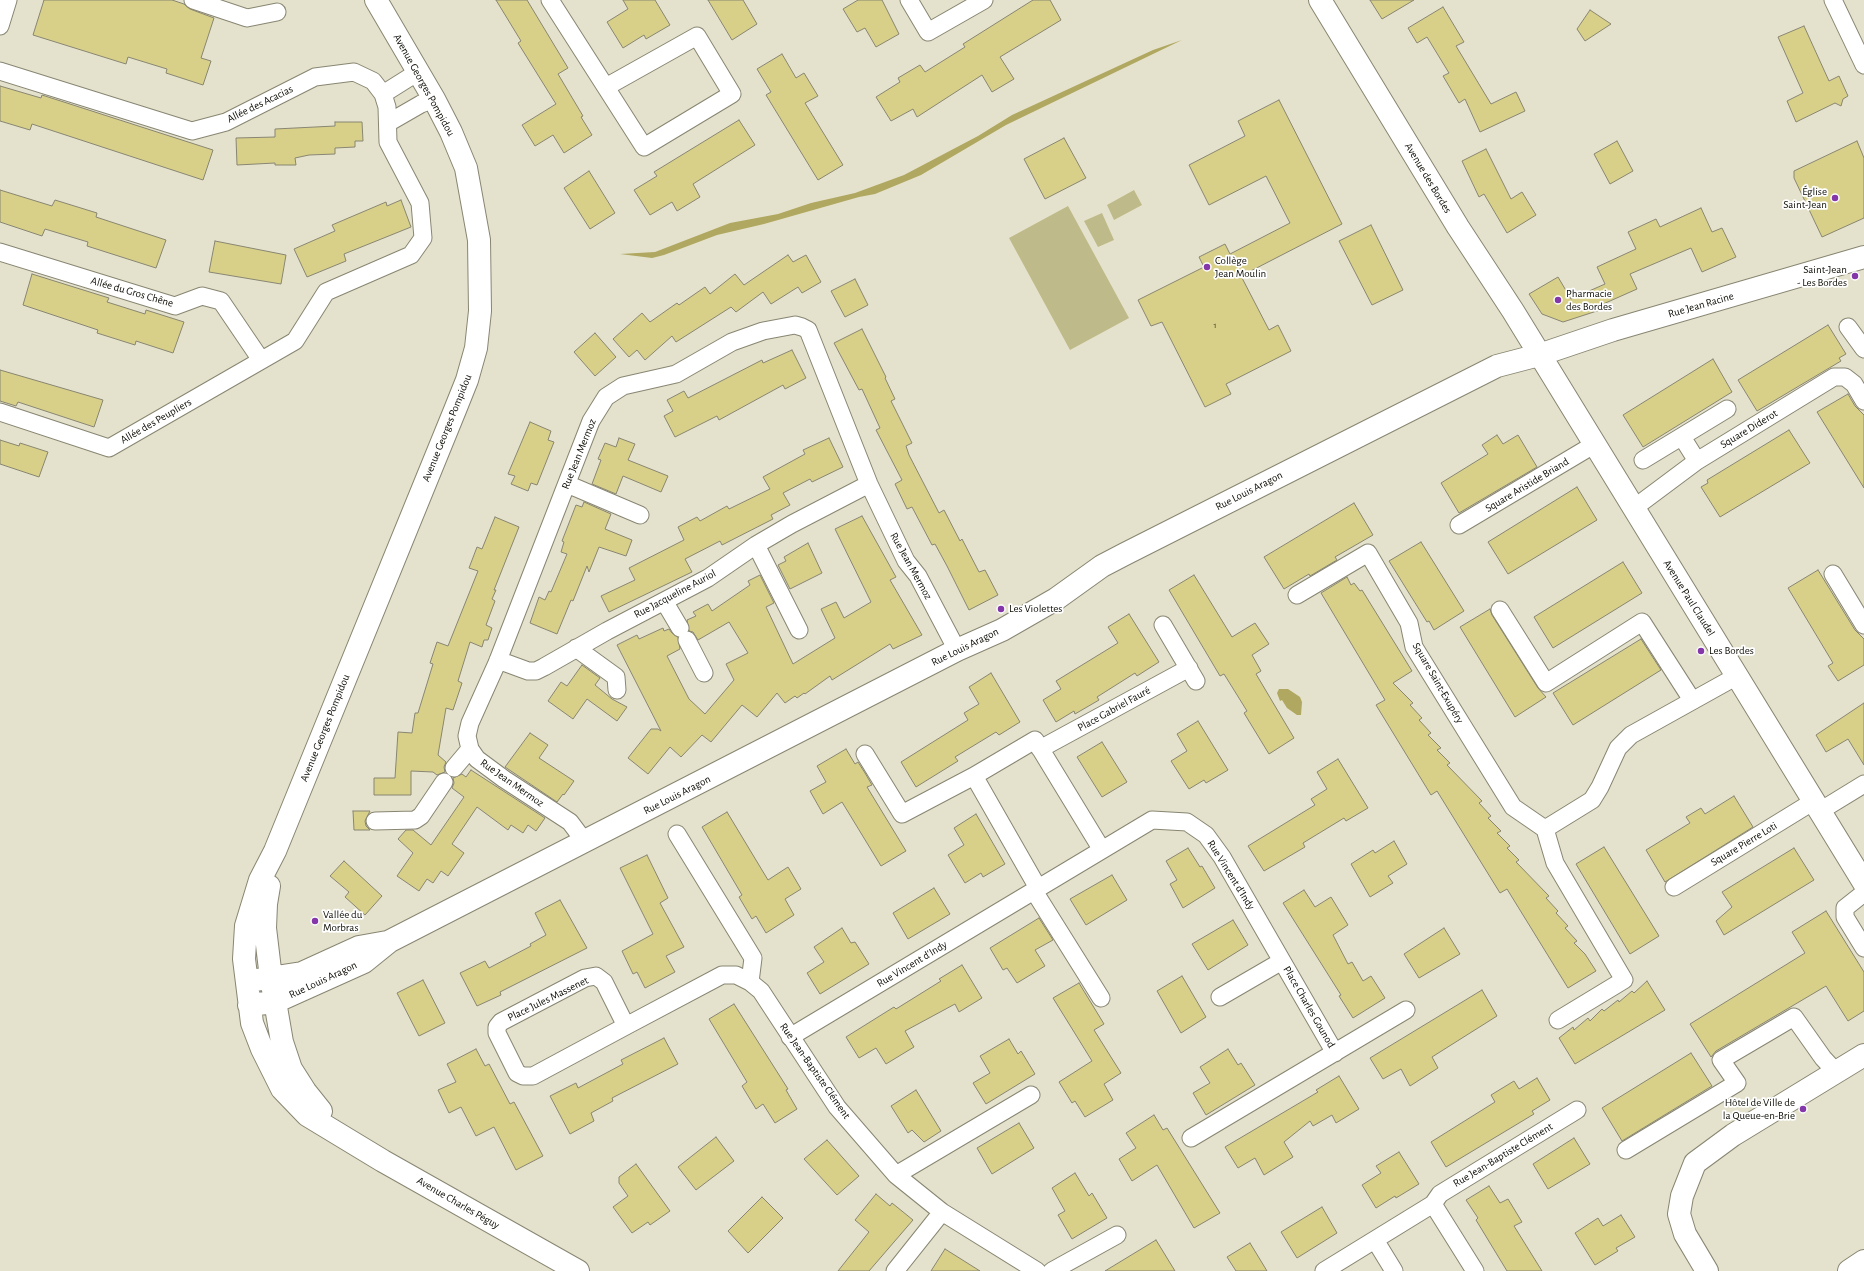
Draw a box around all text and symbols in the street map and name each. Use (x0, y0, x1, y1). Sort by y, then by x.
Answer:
street label: Avenue Georges Pompidou (390, 32, 458, 138)
street label: Allée des Acacias (225, 82, 295, 126)
street label: Avenue des Bordes (1402, 140, 1454, 216)
place label: Église Saint-Jean (1783, 185, 1827, 211)
marker: Église Saint-Jean (1830, 193, 1840, 203)
place label: Collège Jean Moulin (1215, 254, 1266, 280)
marker: Collège Jean Moulin (1202, 262, 1212, 272)
place label: Saint-Jean - Les Bordes (1797, 263, 1847, 289)
marker: Saint-Jean - Les Bordes (1850, 271, 1860, 281)
street label: Allée du Gros Chêne (89, 274, 175, 310)
place label: Pharmacie des Bordes (1566, 287, 1612, 313)
street label: Rue Jean Racine (1667, 289, 1735, 321)
marker: Pharmacie des Bordes (1553, 295, 1563, 305)
house number: 1 (1213, 320, 1217, 330)
street label: Avenue Georges Pompidou (419, 372, 475, 484)
street label: Allée des Peupliers (118, 395, 194, 447)
street label: Square Diderot (1718, 407, 1780, 451)
street label: Rue Jean Mermoz (559, 417, 599, 491)
street label: Square Aristide Briand (1483, 455, 1571, 515)
street label: Rue Louis Aragon (1213, 468, 1285, 514)
street label: Rue Jean Mermoz (887, 530, 935, 602)
street label: Avenue Paul Claudel (1660, 558, 1718, 638)
street label: Rue Jacqueline Auriol (632, 567, 718, 621)
place label: Les Violettes (1009, 602, 1062, 616)
marker: Les Violettes (996, 604, 1006, 614)
street label: Rue Louis Aragon (929, 625, 1001, 669)
street label: Square Saint-Exupéry (1410, 640, 1466, 726)
place label: Les Bordes (1709, 644, 1754, 658)
marker: Les Bordes (1696, 646, 1706, 656)
street label: Avenue Georges Pompidou (297, 672, 353, 784)
street label: Place Gabriel Fauré (1075, 684, 1153, 734)
street label: Rue Jean Mermoz (478, 756, 546, 810)
street label: Rue Louis Aragon (641, 772, 713, 818)
street label: Square Pierre Loti (1708, 819, 1780, 869)
street label: Rue Vincent d'Indy (1204, 838, 1258, 912)
place label: Vallée du Morbras (323, 908, 362, 934)
marker: Vallée du Morbras (310, 916, 320, 926)
street label: Rue Vincent d'Indy (874, 938, 950, 990)
street label: Rue Louis Aragon (287, 958, 359, 1002)
street label: Place Charles Gounod (1280, 964, 1338, 1050)
street label: Place Jules Massenet (505, 974, 591, 1024)
street label: Rue Jean-Baptiste Clément (777, 1021, 853, 1121)
place label: Hôtel de Ville de la Queue-en-Brie (1723, 1096, 1795, 1122)
marker: Hôtel de Ville de la Queue-en-Brie (1798, 1104, 1808, 1114)
street label: Rue Jean-Baptiste Clément (1451, 1120, 1555, 1190)
street label: Avenue Charles Péguy (414, 1174, 502, 1232)

